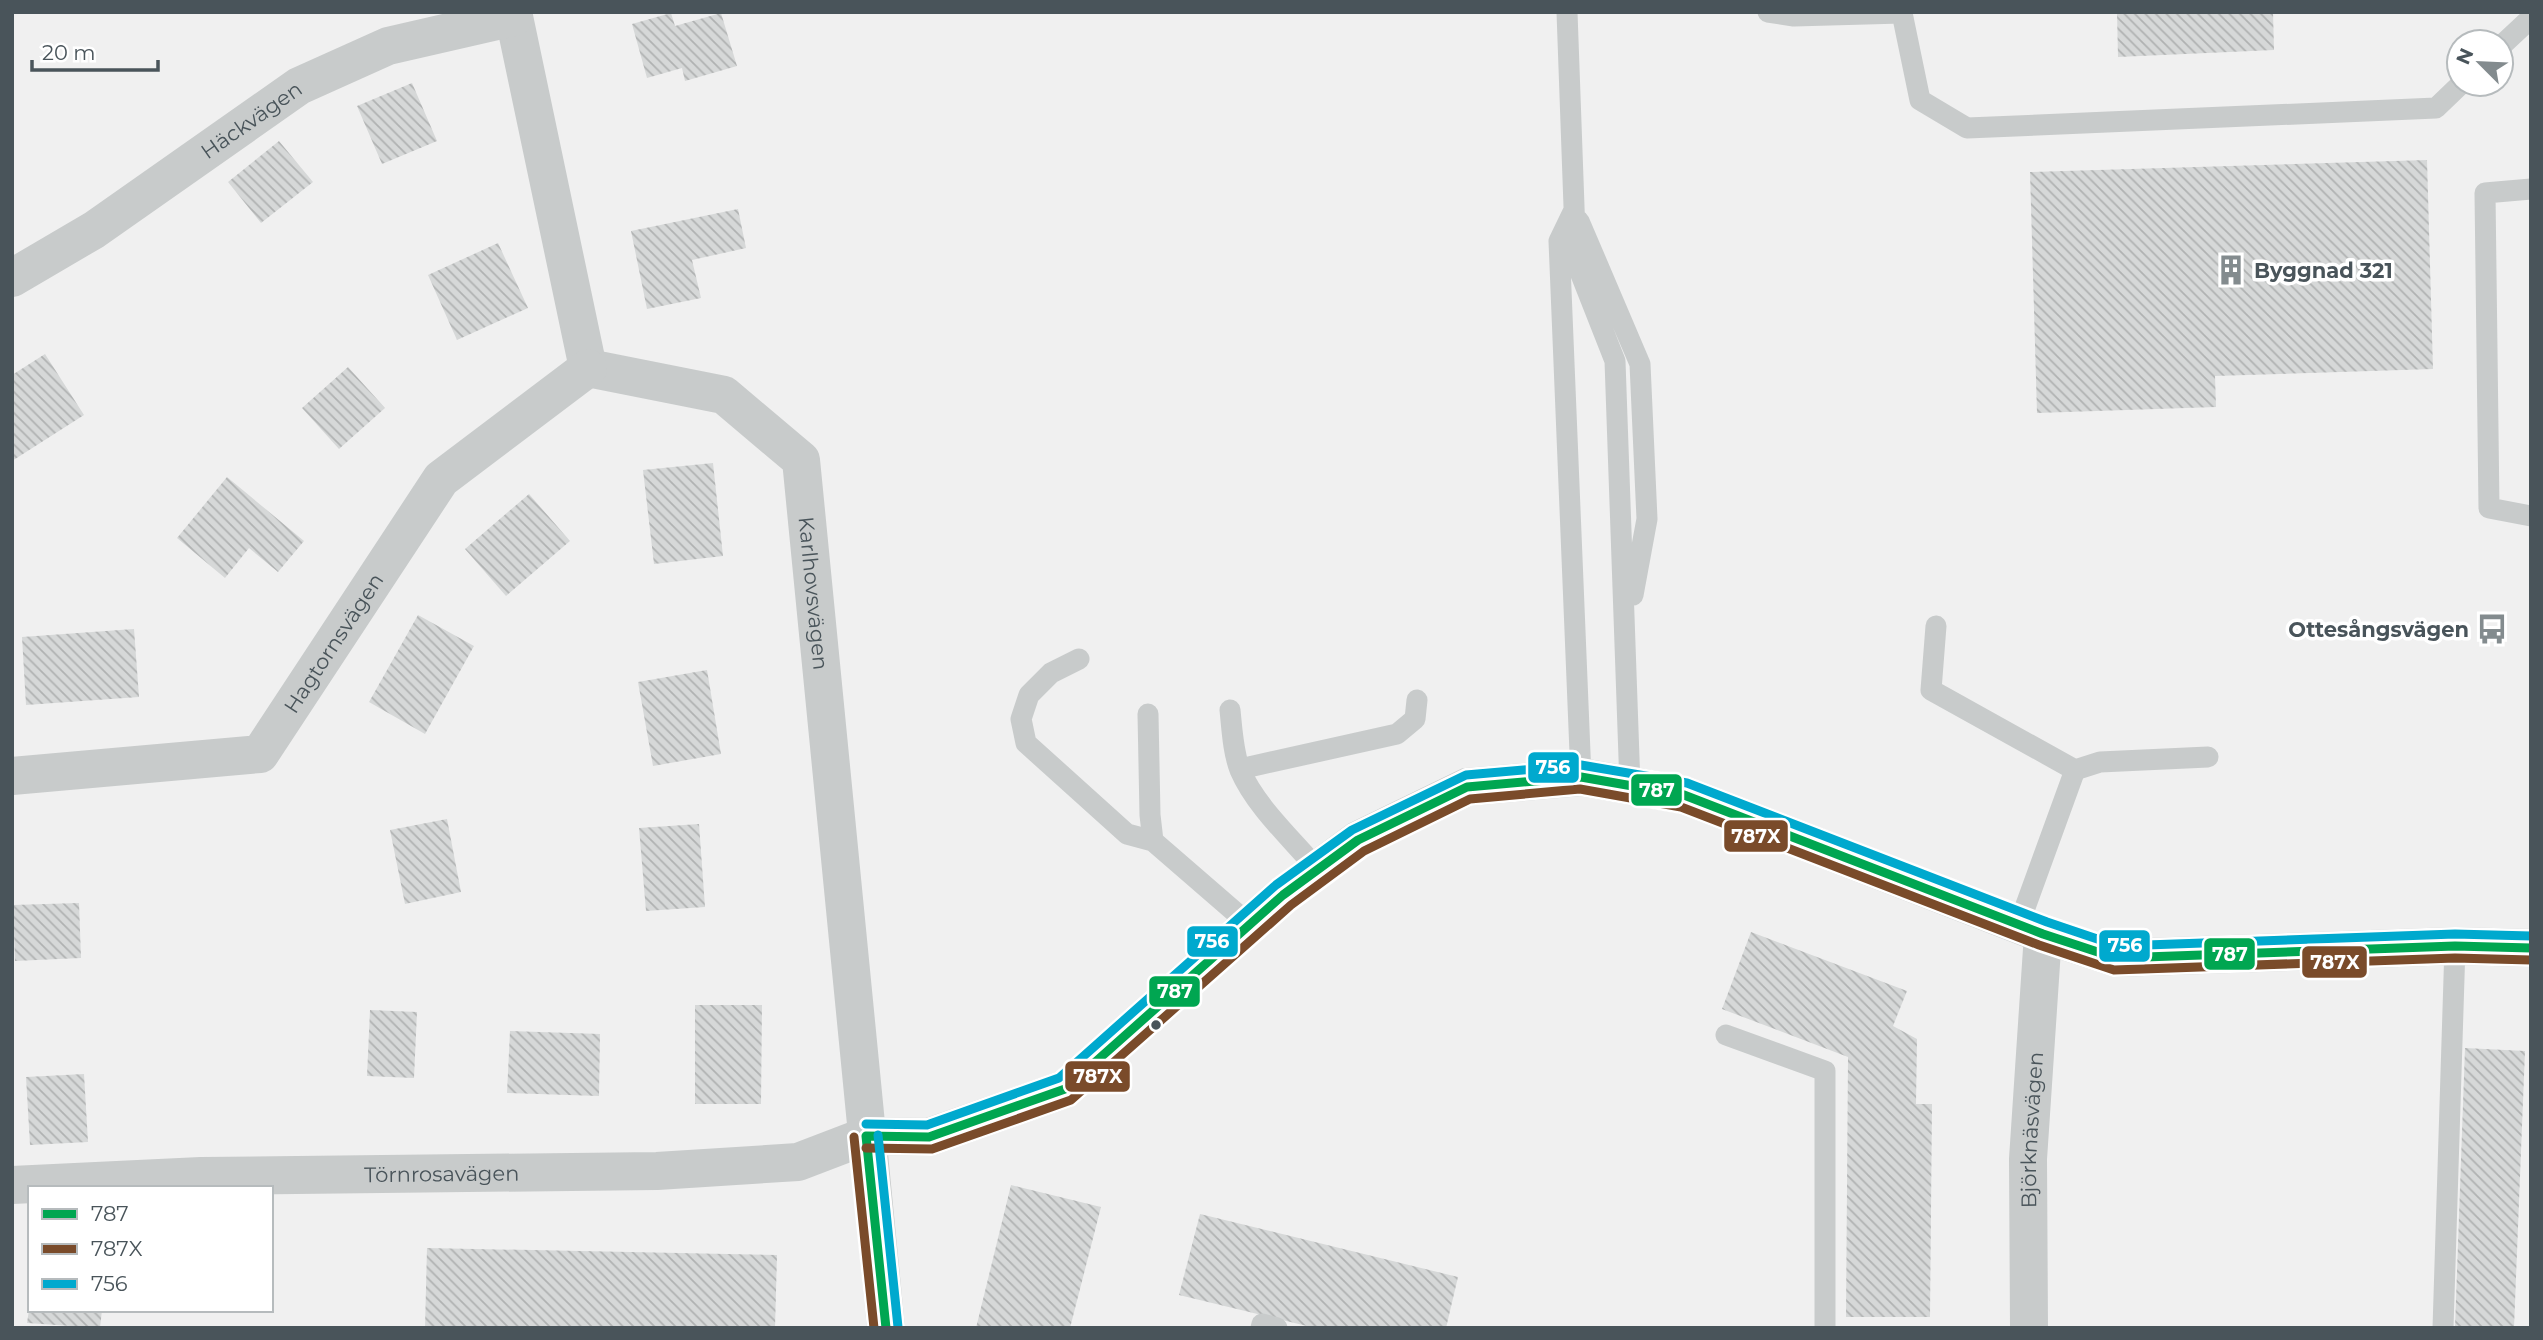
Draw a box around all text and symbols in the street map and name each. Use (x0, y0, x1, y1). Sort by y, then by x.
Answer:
scale bar (32, 28, 158, 72)
north arrow (2445, 28, 2515, 98)
text: 20 m (42, 40, 96, 65)
text: N (2451, 45, 2479, 68)
street label: Häckvägen (196, 76, 306, 164)
building icon: Byggnad 321 (2214, 253, 2248, 287)
place label: Byggnad 321 (2254, 258, 2393, 283)
street label: Karlhovsvägen (794, 515, 834, 671)
street label: Hagtornsvägen (278, 568, 388, 718)
bus stop icon: Ottesångsvägen (2475, 612, 2509, 646)
place label: Ottesångsvägen (2288, 617, 2469, 642)
line badge: 756 (1527, 751, 1580, 784)
text: 756 (1536, 756, 1570, 779)
line badge: 787 (1630, 773, 1683, 807)
text: 787 (1639, 779, 1675, 802)
line badge: 787X (1723, 819, 1789, 853)
text: 787X (1731, 825, 1781, 848)
line badge: 756 (1186, 925, 1239, 958)
line badge: 756 (2098, 929, 2151, 963)
text: 756 (1195, 930, 1229, 953)
text: 756 (2108, 934, 2142, 957)
line badge: 787 (2203, 937, 2256, 971)
text: 787 (2212, 943, 2248, 966)
line badge: 787X (2301, 945, 2368, 979)
text: 787X (2310, 951, 2360, 974)
line badge: 787 (1148, 975, 1201, 1008)
text: 787 (1157, 980, 1193, 1003)
unlabelled marker (1149, 1018, 1163, 1032)
street label: Björknäsvägen (2015, 1051, 2048, 1208)
line badge: 787X (1064, 1060, 1131, 1093)
text: 787X (1073, 1065, 1123, 1088)
street label: Törnrosavägen (364, 1160, 519, 1187)
legend (28, 1186, 273, 1312)
text: 787 (91, 1201, 129, 1226)
text: 787X (91, 1236, 143, 1261)
text: 756 (91, 1271, 128, 1296)

